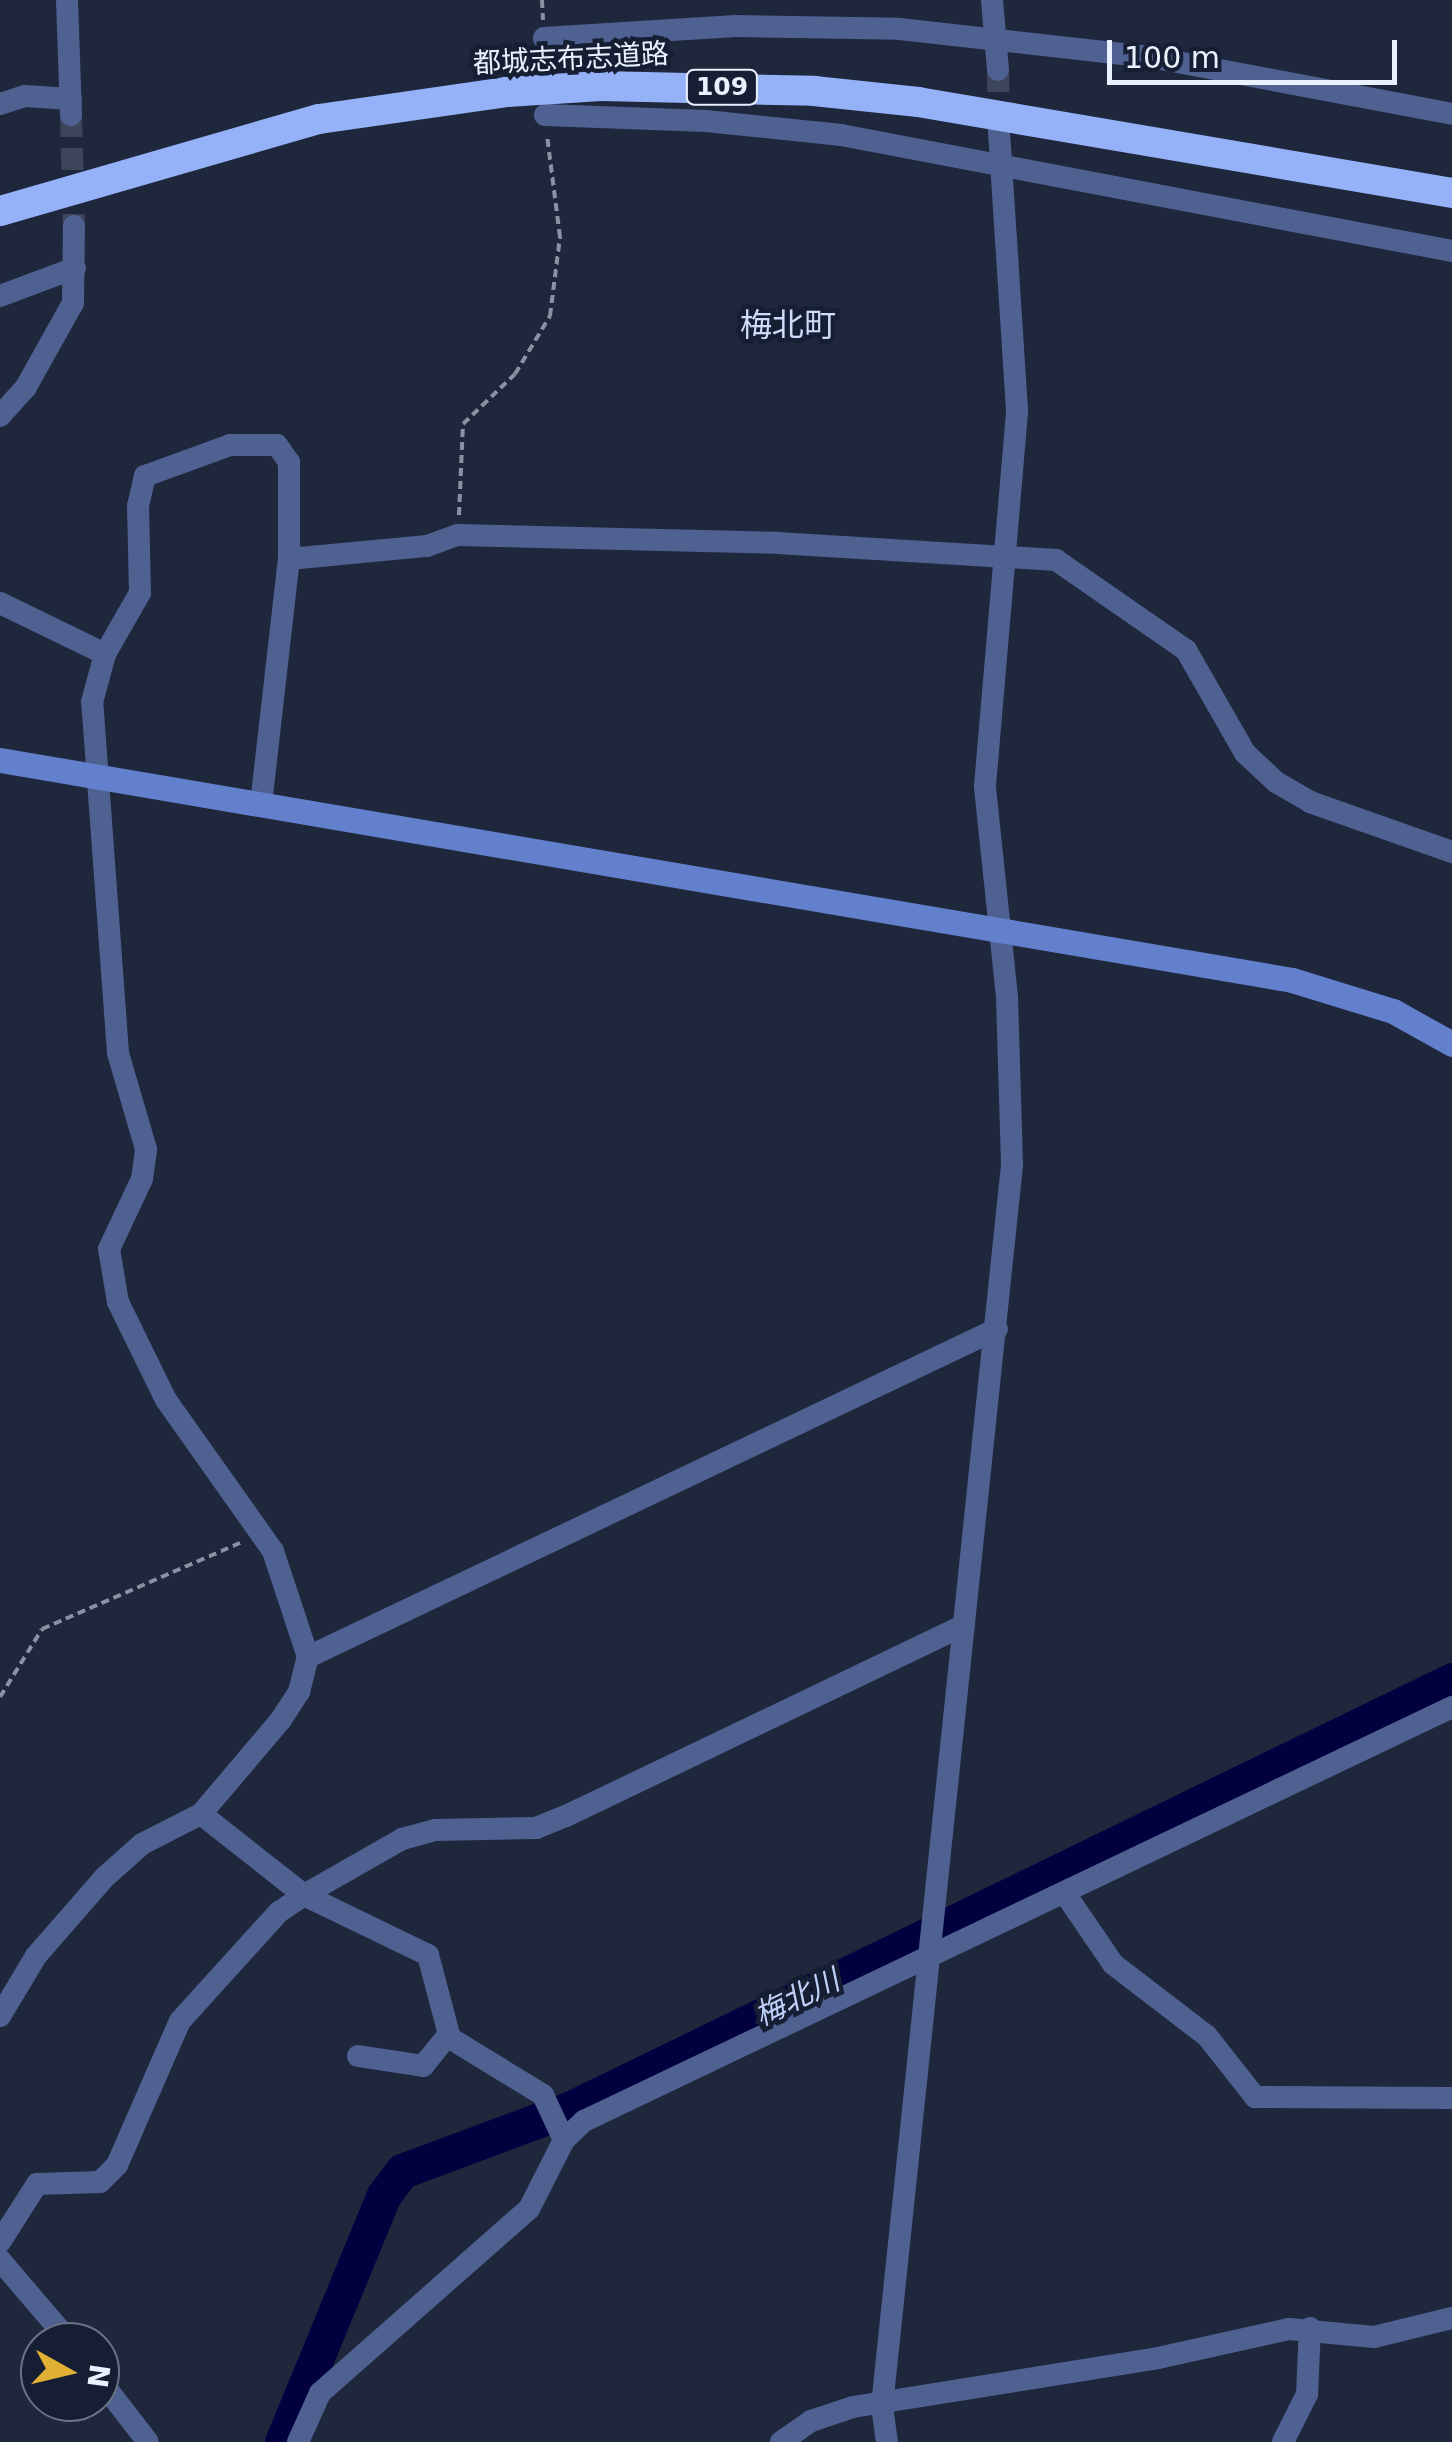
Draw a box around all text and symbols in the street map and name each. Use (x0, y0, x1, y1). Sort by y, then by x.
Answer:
scale bar (1112, 20, 1402, 82)
street label: 都城志布志道路 (472, 37, 670, 81)
text: 100 m (1124, 40, 1220, 75)
road number: 109 (684, 67, 760, 107)
district label: 梅北町 (740, 306, 836, 344)
water label: 梅北川 (749, 1962, 845, 2034)
north arrow (20, 2322, 120, 2422)
text: N (80, 2362, 116, 2390)

